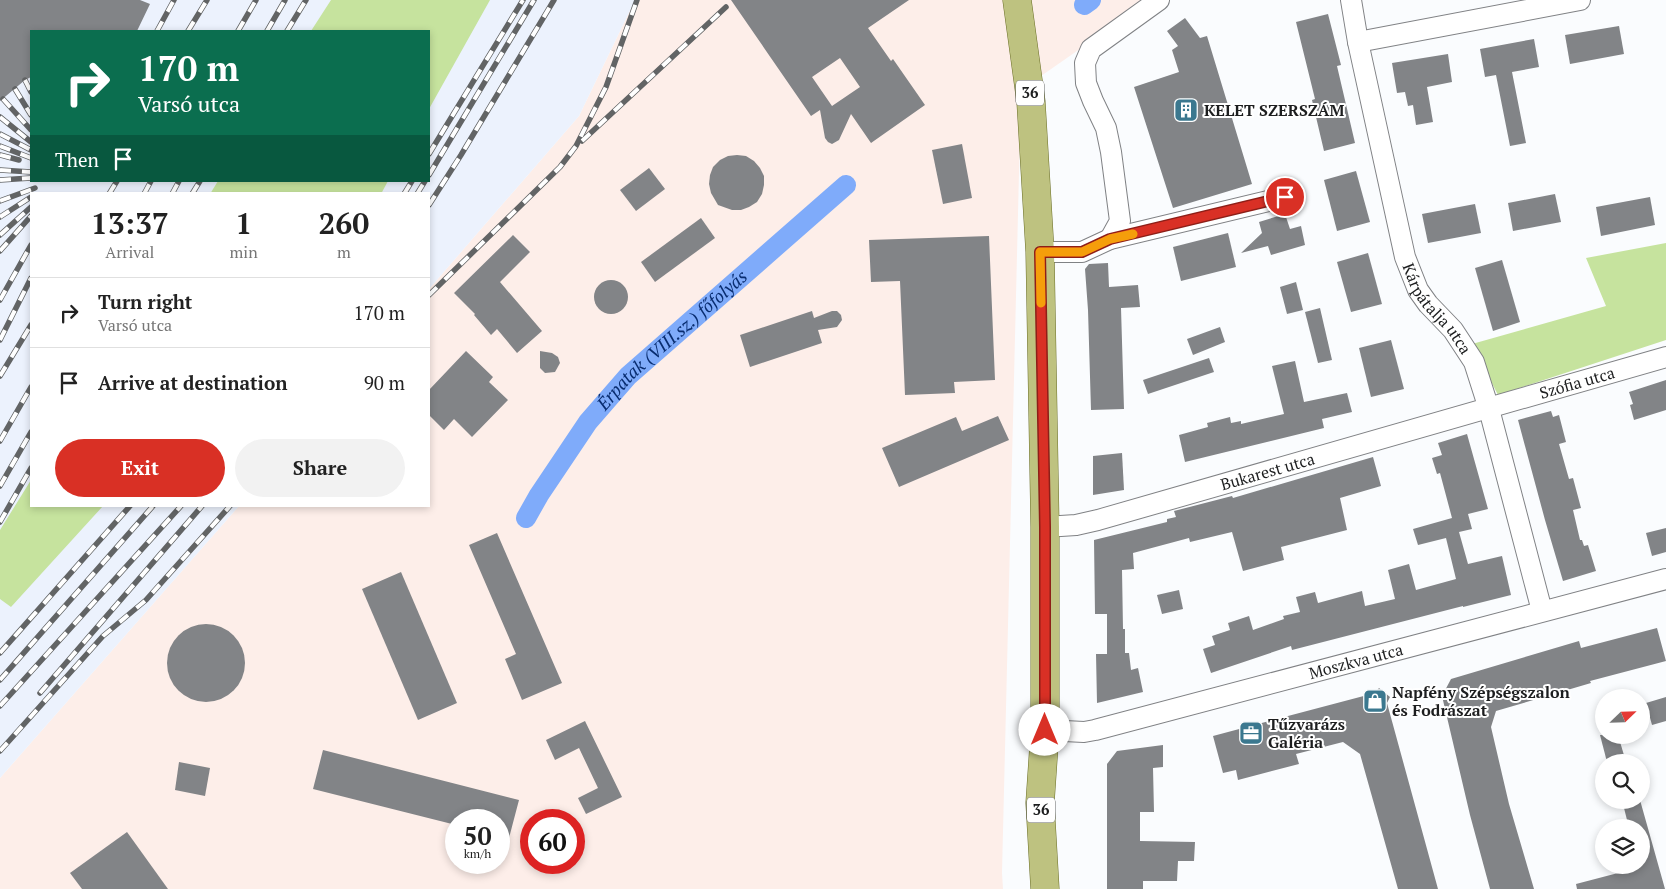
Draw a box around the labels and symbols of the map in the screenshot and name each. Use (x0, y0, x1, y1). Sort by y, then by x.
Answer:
road number: 36 (1016, 80, 1044, 106)
building icon: KELET SZERSZÁM (1173, 97, 1199, 123)
place label: KELET SZERSZÁM (1204, 99, 1344, 121)
pin (1264, 176, 1306, 218)
street label: Kárpátalja utca (1397, 260, 1477, 358)
water label: Érpatak (VIII.sz.) főfolyás (590, 264, 752, 415)
street label: Szófia utca (1537, 361, 1617, 404)
street label: Bukarest utca (1218, 447, 1317, 495)
street label: Moszkva utca (1306, 638, 1405, 684)
place label: Napfény Szépségszalon és Fodrászat (1392, 681, 1571, 721)
shop icon: Napfény Szépségszalon és Fodrászat (1362, 688, 1388, 714)
north arrow (1595, 689, 1650, 744)
position arrow (1018, 703, 1070, 755)
place label: Tűzvarázs Galéria (1268, 713, 1345, 753)
office icon: Tűzvarázs Galéria (1238, 720, 1264, 746)
road number: 36 (1027, 798, 1055, 822)
speed limit sign: 60 (520, 809, 585, 874)

